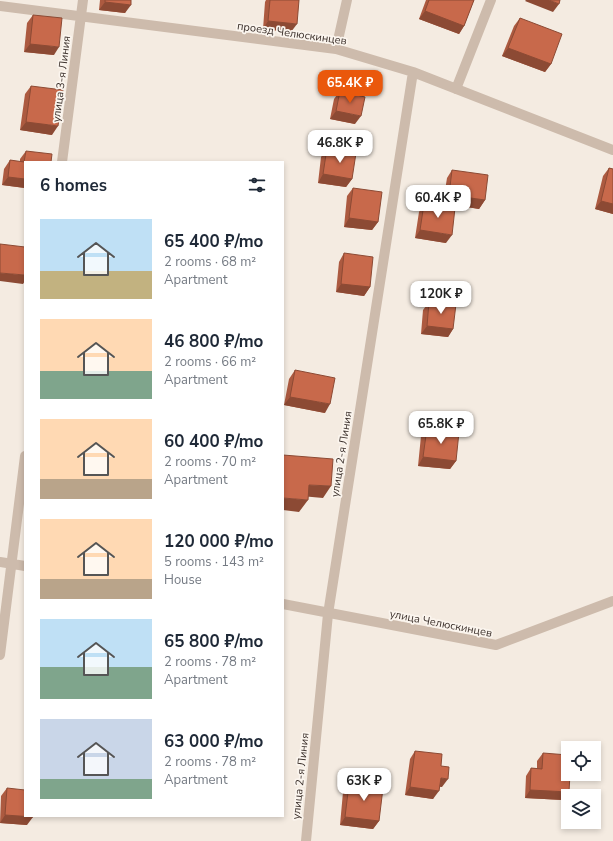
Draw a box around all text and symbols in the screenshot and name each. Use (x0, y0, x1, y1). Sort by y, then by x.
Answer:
street label: проезд Челюскинцев (236, 18, 348, 49)
street label: улица 3-я Линия (49, 35, 74, 123)
pin: 65.4K ₽ (313, 70, 387, 104)
text: 65.4K ₽ (327, 74, 373, 92)
pin: 46.8K ₽ (303, 130, 377, 164)
text: 46.8K ₽ (317, 134, 363, 152)
text: 6 homes (40, 174, 107, 197)
icon: filters (246, 174, 268, 196)
pin: 60.4K ₽ (401, 185, 475, 219)
text: 60.4K ₽ (415, 189, 461, 207)
text: 65 400 ₽/mo (164, 230, 263, 253)
icon: home (72, 235, 120, 283)
text: 2 rooms · 68 m² (164, 253, 256, 271)
text: Apartment (164, 271, 227, 289)
pin: 120K ₽ (408, 281, 474, 315)
text: 120K ₽ (419, 285, 463, 303)
text: 46 800 ₽/mo (164, 330, 263, 353)
icon: home (72, 335, 120, 383)
text: 2 rooms · 66 m² (164, 353, 256, 371)
text: Apartment (164, 371, 227, 389)
street label: улица 2-я Линия (327, 410, 356, 498)
pin: 65.8K ₽ (404, 411, 478, 445)
text: 65.8K ₽ (418, 415, 464, 433)
text: 60 400 ₽/mo (164, 430, 263, 453)
icon: home (72, 435, 120, 483)
text: 2 rooms · 70 m² (164, 453, 256, 471)
text: Apartment (164, 471, 227, 489)
text: 120 000 ₽/mo (164, 530, 274, 553)
icon: home (72, 535, 120, 583)
text: 5 rooms · 143 m² (164, 553, 264, 571)
text: House (164, 571, 202, 589)
street label: улица Челюскинцев (388, 606, 493, 641)
text: 65 800 ₽/mo (164, 630, 263, 653)
icon: home (72, 635, 120, 683)
text: 2 rooms · 78 m² (164, 653, 256, 671)
text: Apartment (164, 671, 227, 689)
text: 63 000 ₽/mo (164, 730, 263, 753)
street label: улица 2-я Линия (288, 732, 313, 820)
icon: home (72, 735, 120, 783)
map controls (561, 741, 601, 829)
button: locate (561, 741, 601, 781)
text: 2 rooms · 78 m² (164, 753, 256, 771)
pin: 63K ₽ (336, 768, 392, 802)
text: Apartment (164, 771, 227, 789)
text: 63K ₽ (346, 772, 382, 790)
button: layers (561, 789, 601, 829)

